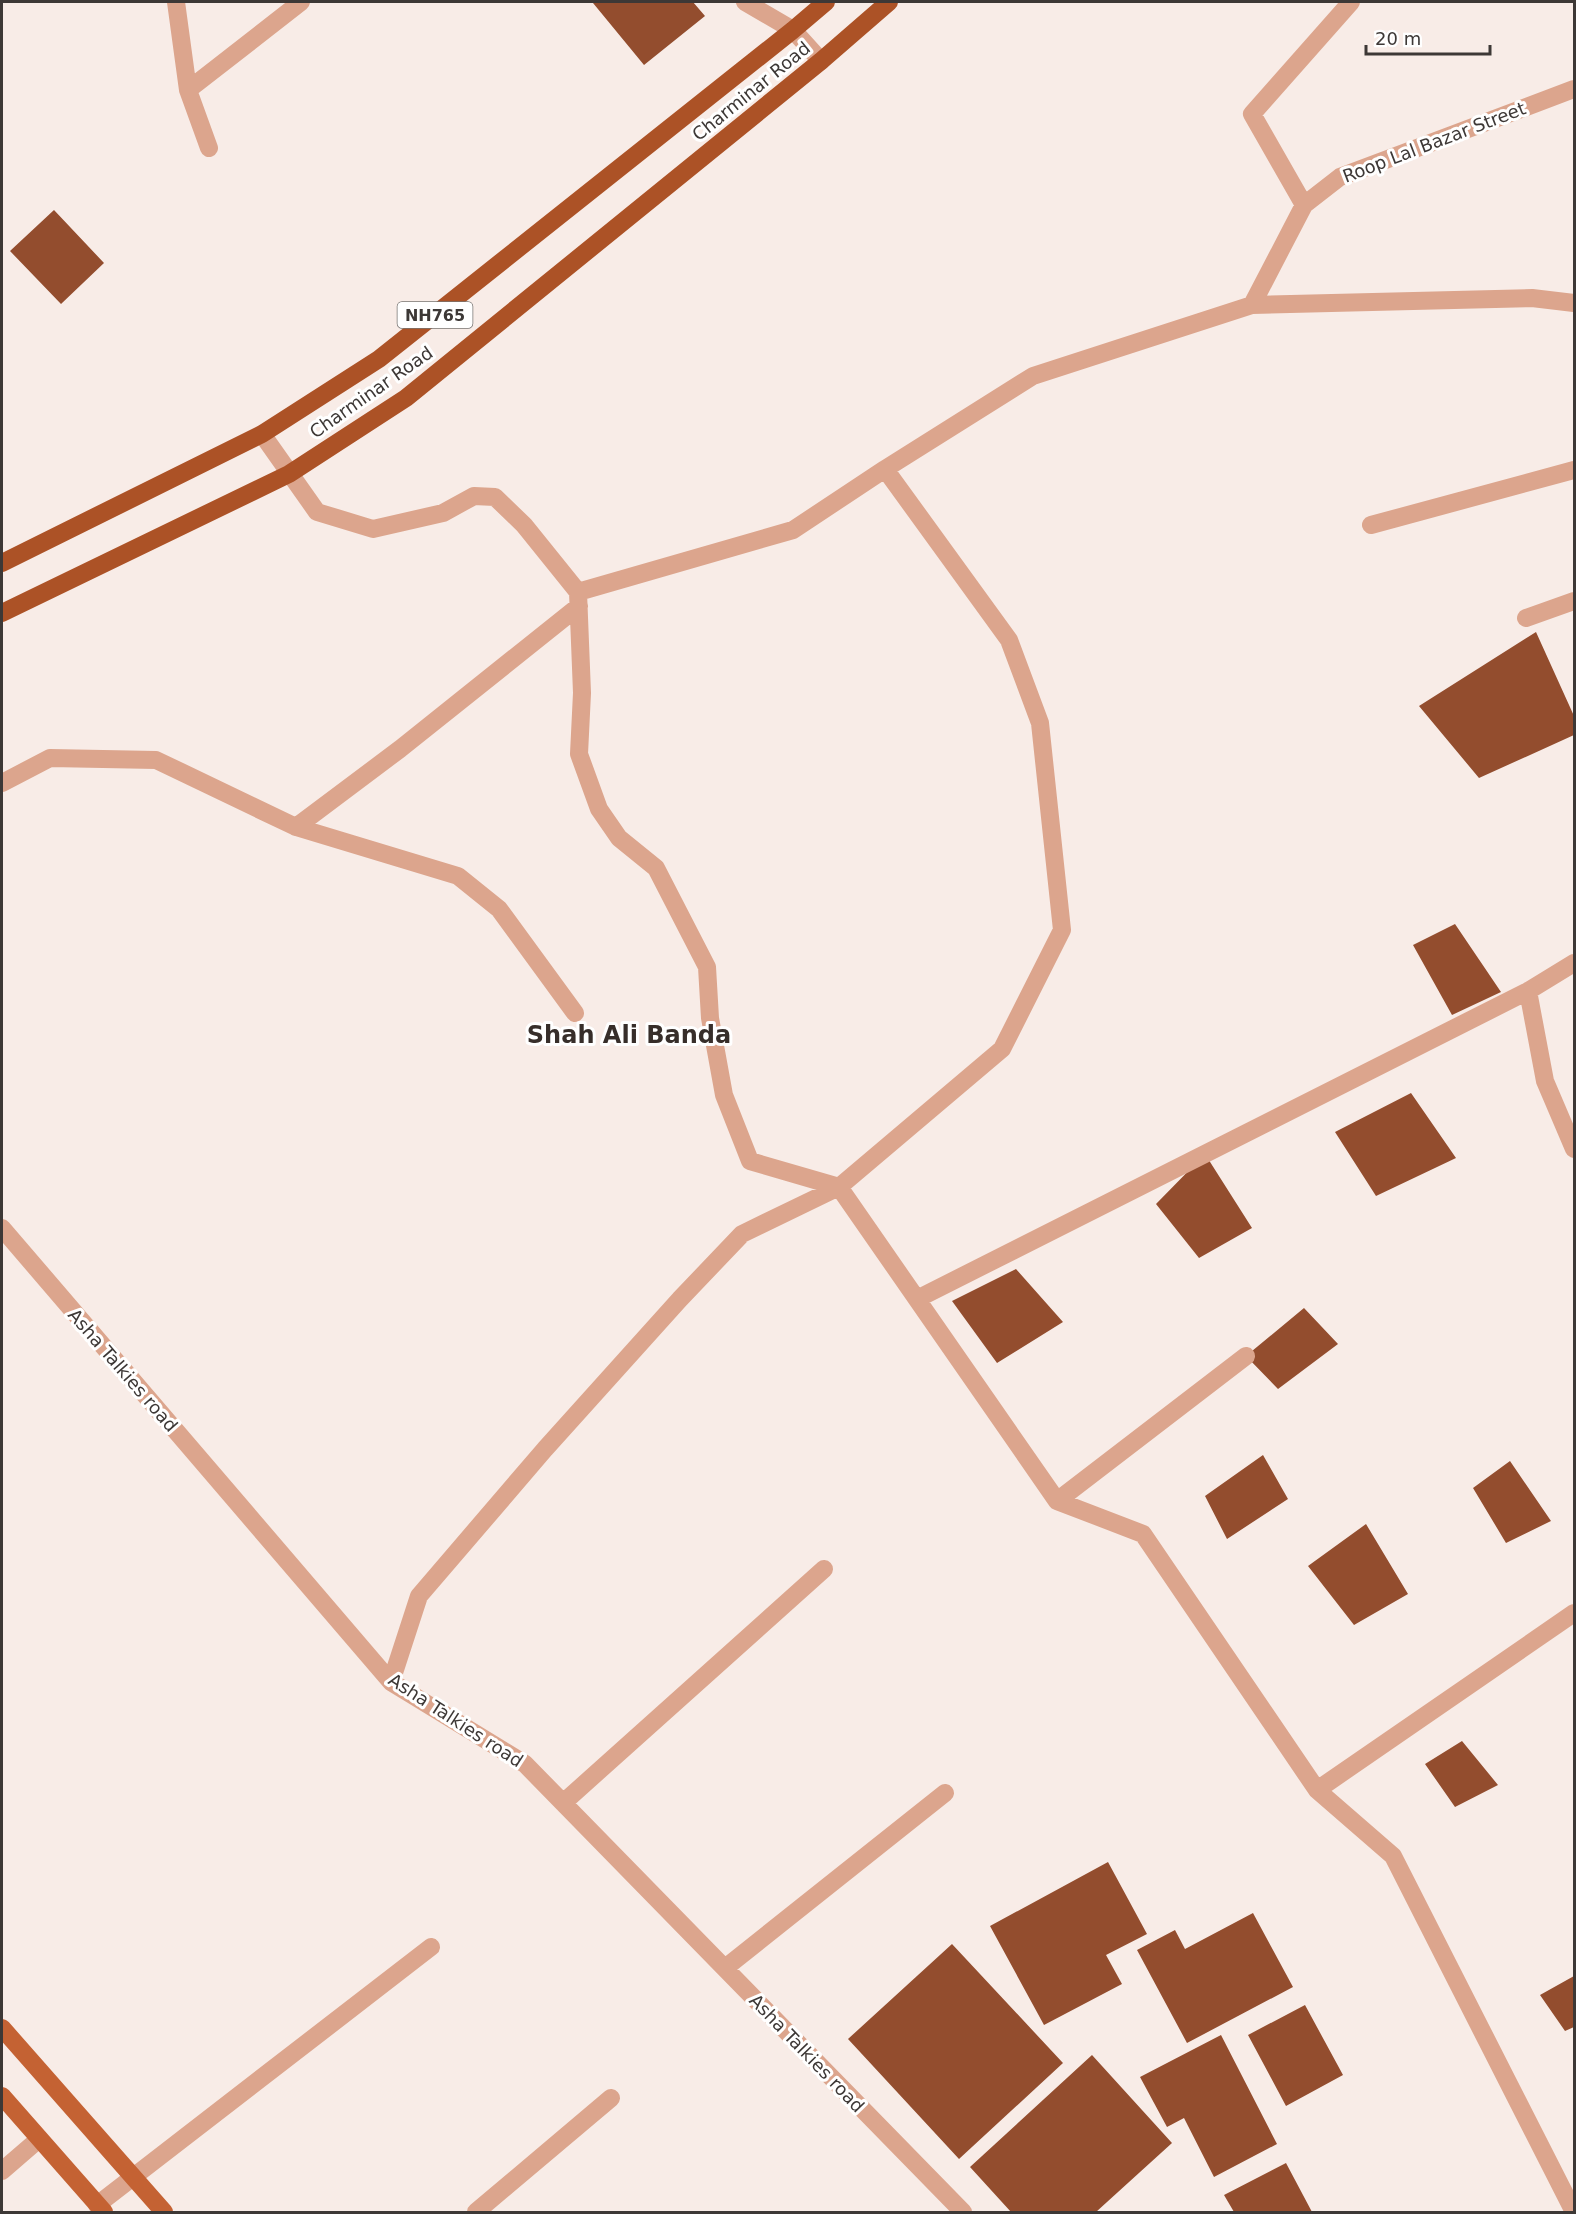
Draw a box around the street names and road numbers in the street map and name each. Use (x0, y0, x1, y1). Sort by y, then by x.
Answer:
street label: Charminar Road (688, 37, 814, 145)
street label: Roop Lal Bazar Street (1340, 97, 1528, 187)
road number: NH765 (398, 302, 472, 328)
street label: Charminar Road (305, 342, 437, 442)
street label: Asha Talkies road (64, 1304, 182, 1436)
street label: Asha Talkies road (385, 1669, 527, 1771)
street label: Asha Talkies road (745, 1990, 869, 2116)

